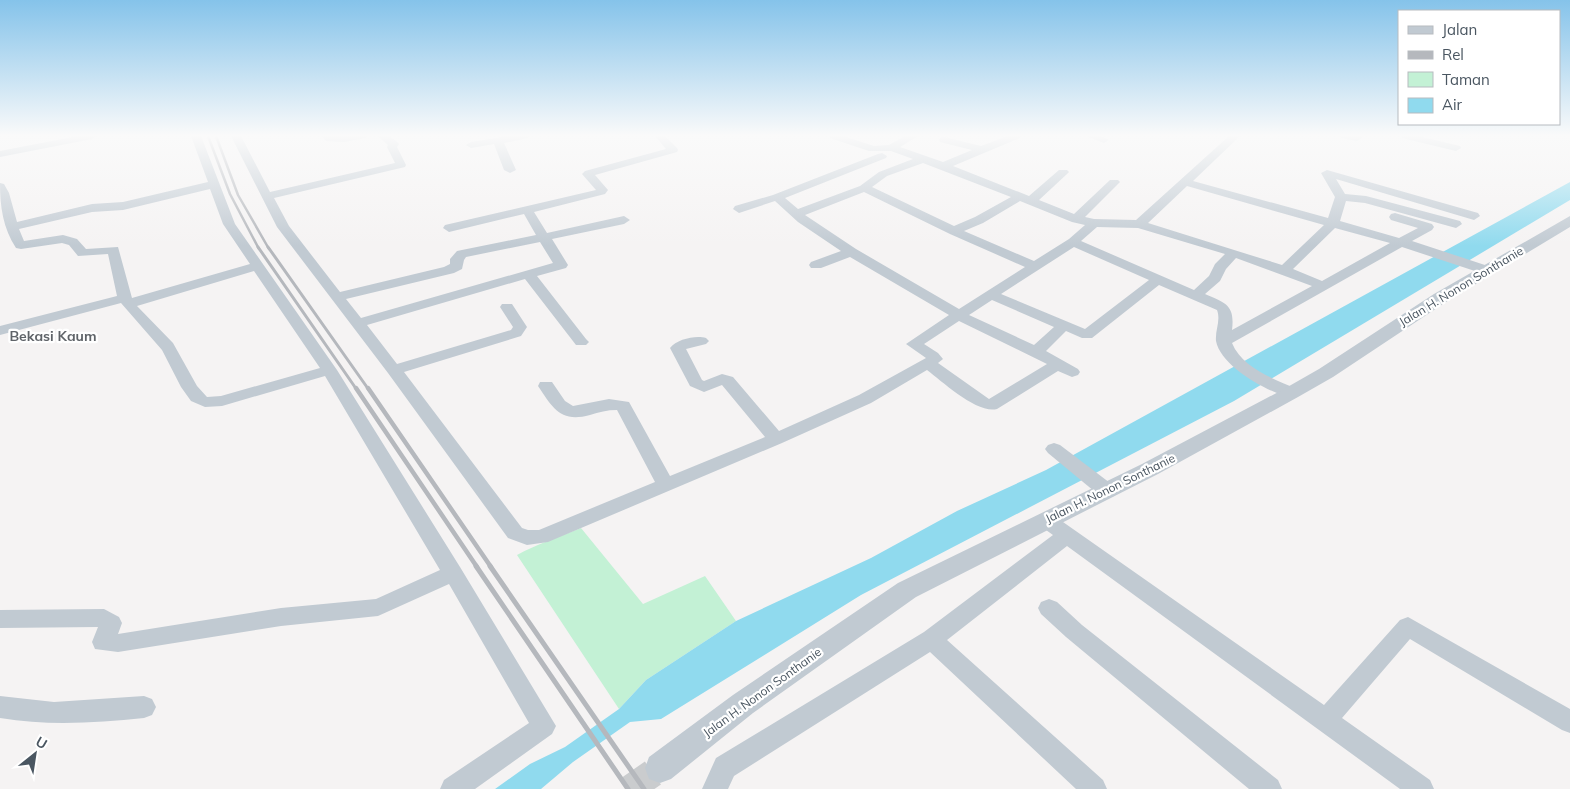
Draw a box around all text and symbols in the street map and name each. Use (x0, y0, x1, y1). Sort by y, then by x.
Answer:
legend (1398, 10, 1560, 125)
text: Jalan (1442, 20, 1477, 39)
text: Rel (1442, 45, 1464, 64)
text: Taman (1442, 70, 1490, 89)
text: Air (1442, 95, 1463, 114)
street label: Jalan H. Nonon Sonthanie (1396, 243, 1526, 329)
district label: Bekasi Kaum (9, 327, 97, 345)
street label: Jalan H. Nonon Sonthanie (1043, 450, 1177, 526)
street label: Jalan H. Nonon Sonthanie (700, 644, 824, 740)
north arrow (10, 729, 60, 779)
text: U (33, 732, 50, 753)

